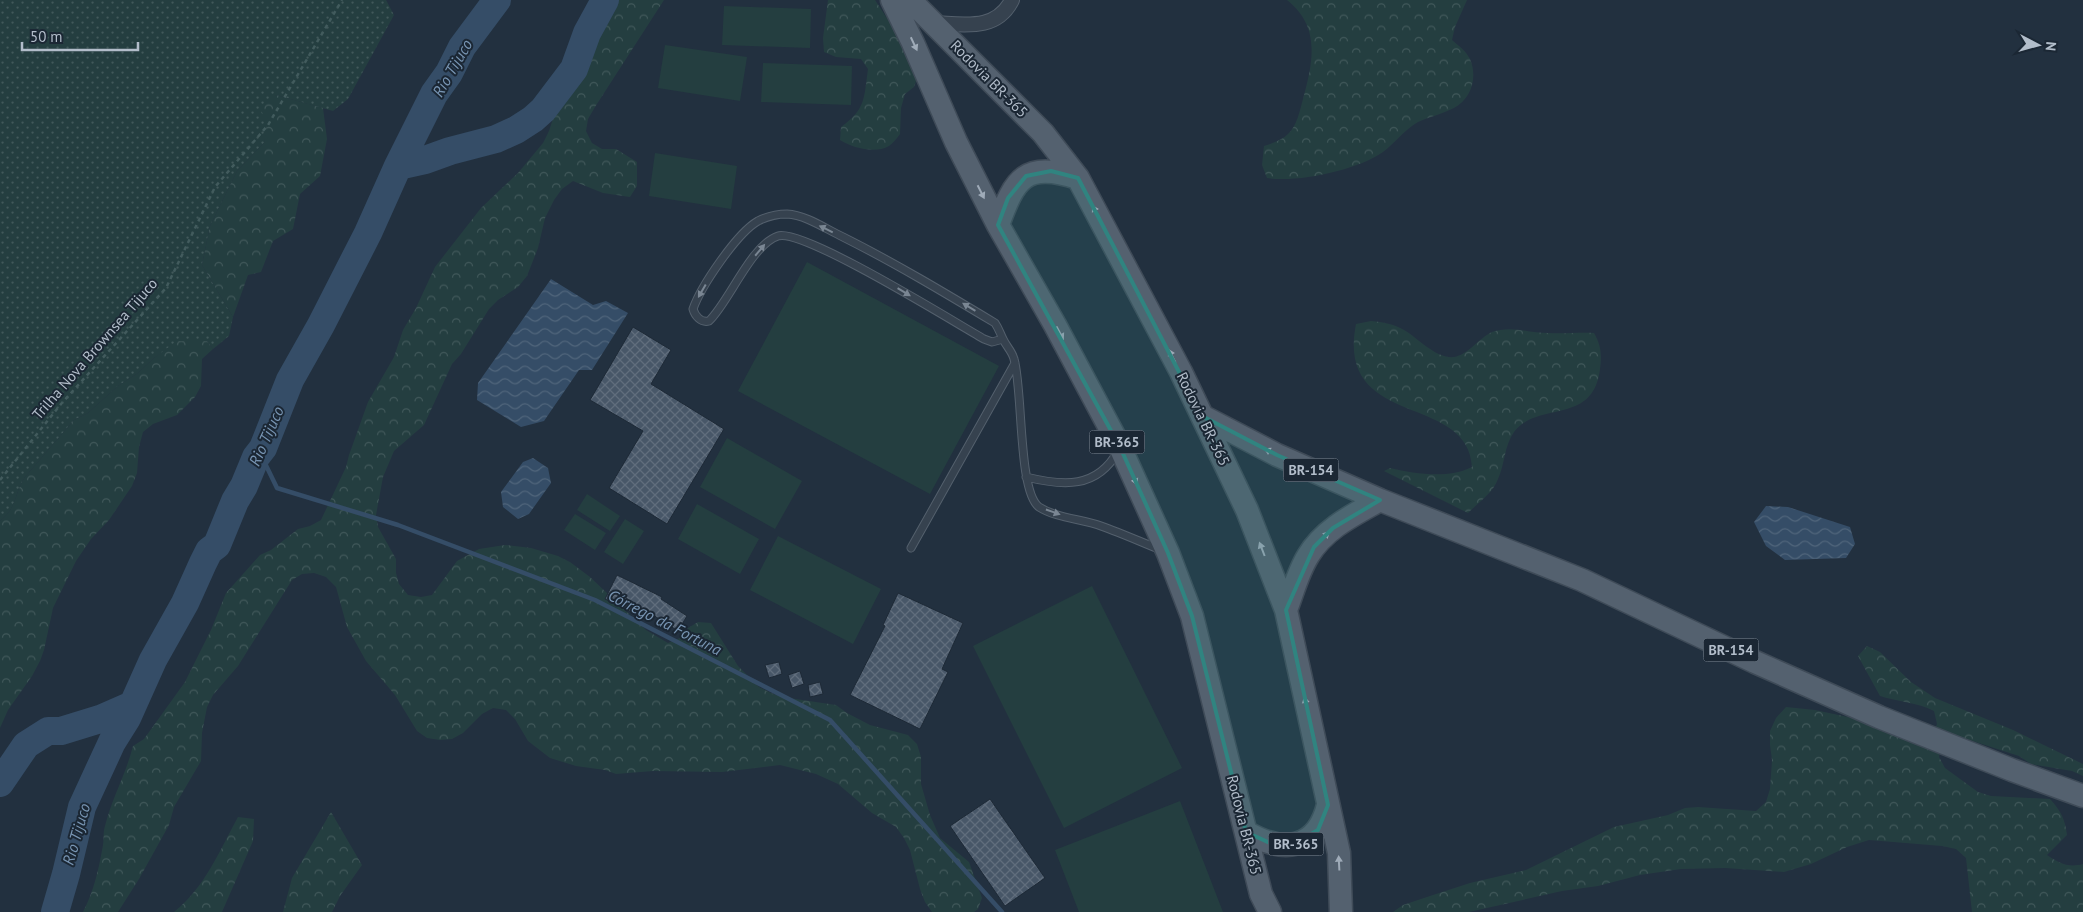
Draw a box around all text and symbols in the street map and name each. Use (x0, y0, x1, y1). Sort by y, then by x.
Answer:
scale bar (22, 20, 139, 52)
north arrow (2013, 20, 2063, 70)
text: 50 m (30, 27, 63, 46)
water label: Rio Tijuco (428, 36, 476, 100)
street label: Rodovia BR-365 (947, 36, 1032, 121)
one-way arrow (910, 37, 918, 51)
text: N (2041, 41, 2060, 52)
one-way arrow (977, 184, 985, 199)
one-way arrow (1092, 206, 1101, 219)
one-way arrow (819, 225, 834, 233)
one-way arrow (754, 244, 765, 257)
street label: Trilha Nova Brownsea Tijuco (28, 274, 161, 423)
one-way arrow (698, 284, 706, 299)
one-way arrow (897, 288, 910, 297)
one-way arrow (962, 303, 975, 312)
one-way arrow (1056, 326, 1064, 341)
one-way arrow (1168, 349, 1176, 363)
street label: Rodovia BR-365 (1173, 369, 1234, 469)
water label: Rio Tijuco (244, 403, 288, 469)
road number: BR-365 (1090, 431, 1144, 454)
one-way arrow (1264, 448, 1279, 456)
road number: BR-154 (1284, 458, 1338, 482)
one-way arrow (1130, 471, 1138, 485)
one-way arrow (1046, 509, 1061, 516)
one-way arrow (1318, 531, 1330, 543)
one-way arrow (1258, 541, 1265, 556)
water label: Córrego da Fortuna (605, 585, 725, 659)
road number: BR-154 (1704, 638, 1758, 662)
one-way arrow (1302, 697, 1310, 712)
street label: Rodovia BR-365 (1223, 773, 1266, 877)
water label: Rio Tijuco (58, 801, 94, 867)
road number: BR-365 (1268, 832, 1324, 856)
one-way arrow (1335, 855, 1343, 871)

